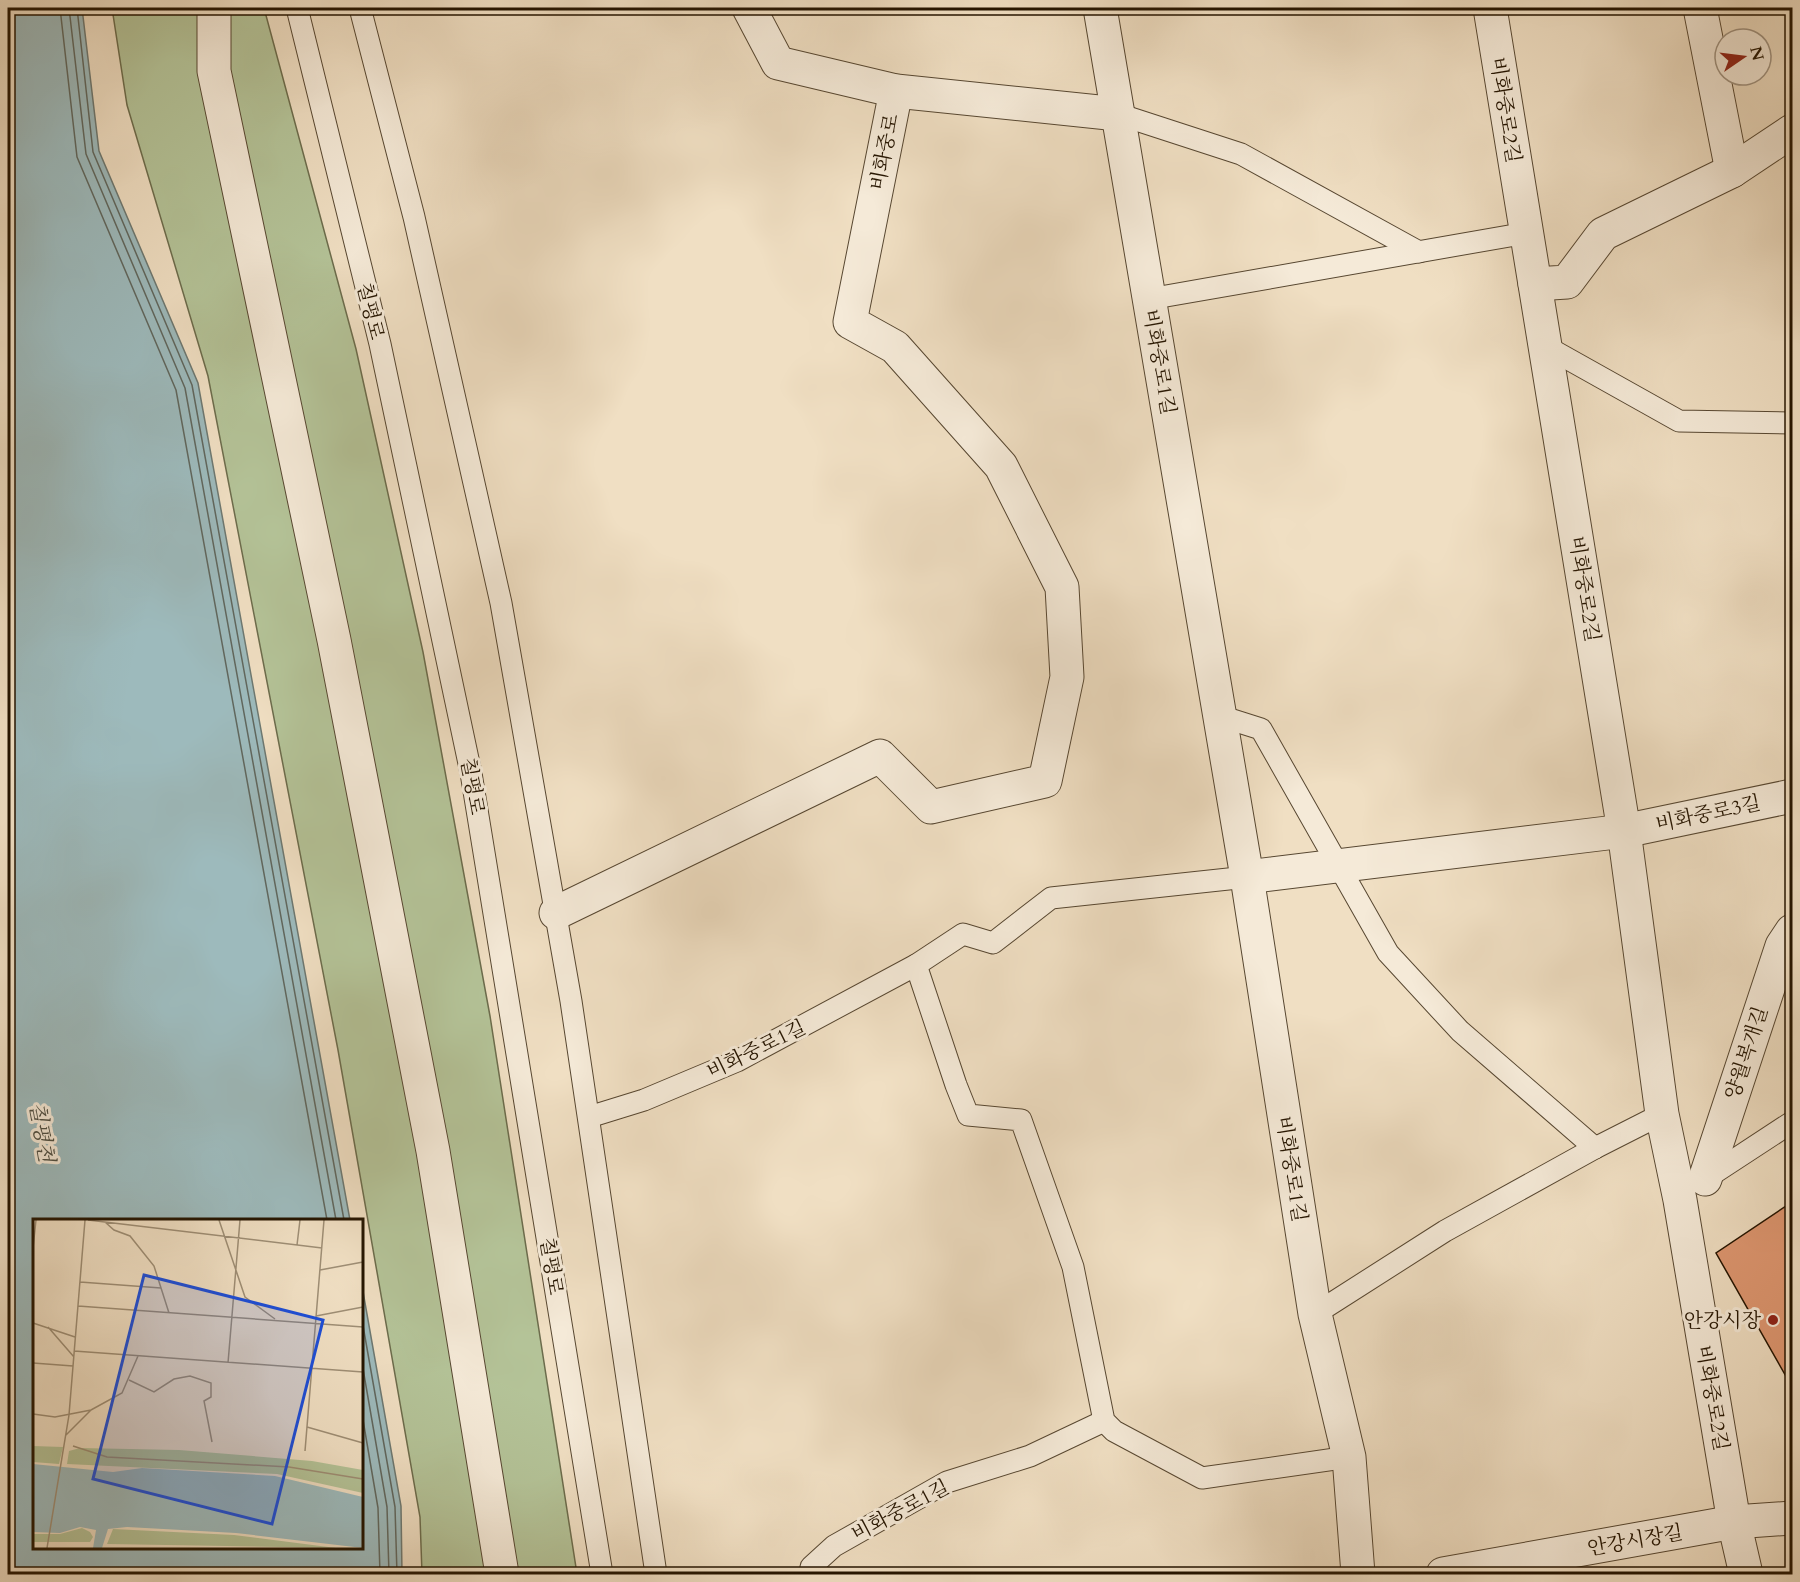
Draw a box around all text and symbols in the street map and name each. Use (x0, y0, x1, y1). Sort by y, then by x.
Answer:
north arrow (1713, 27, 1773, 87)
text: N (1744, 44, 1769, 63)
street label: 비화중로2길 (1484, 55, 1527, 165)
street label: 비화중로 (864, 112, 905, 193)
street label: 칠평로 (350, 280, 391, 343)
street label: 비화중로1길 (1137, 307, 1182, 417)
street label: 비화중로2길 (1563, 534, 1606, 644)
street label: 칠평로 (454, 755, 491, 817)
street label: 비화중로3길 (1653, 789, 1763, 838)
street label: 양월복개길 (1719, 1003, 1774, 1103)
street label: 비화중로1길 (702, 1014, 810, 1085)
water label: 칠평천 (22, 1100, 61, 1166)
street label: 비화중로1길 (1270, 1114, 1313, 1224)
inset map (33, 1219, 363, 1549)
street label: 칠평로 (534, 1235, 569, 1297)
place label: 안강시장 (1684, 1307, 1762, 1334)
marker: 안강시장 (1766, 1313, 1780, 1327)
street label: 비화중로2길 (1690, 1343, 1735, 1453)
street label: 비화중로1길 (847, 1473, 954, 1547)
street label: 안강시장길 (1585, 1519, 1685, 1562)

